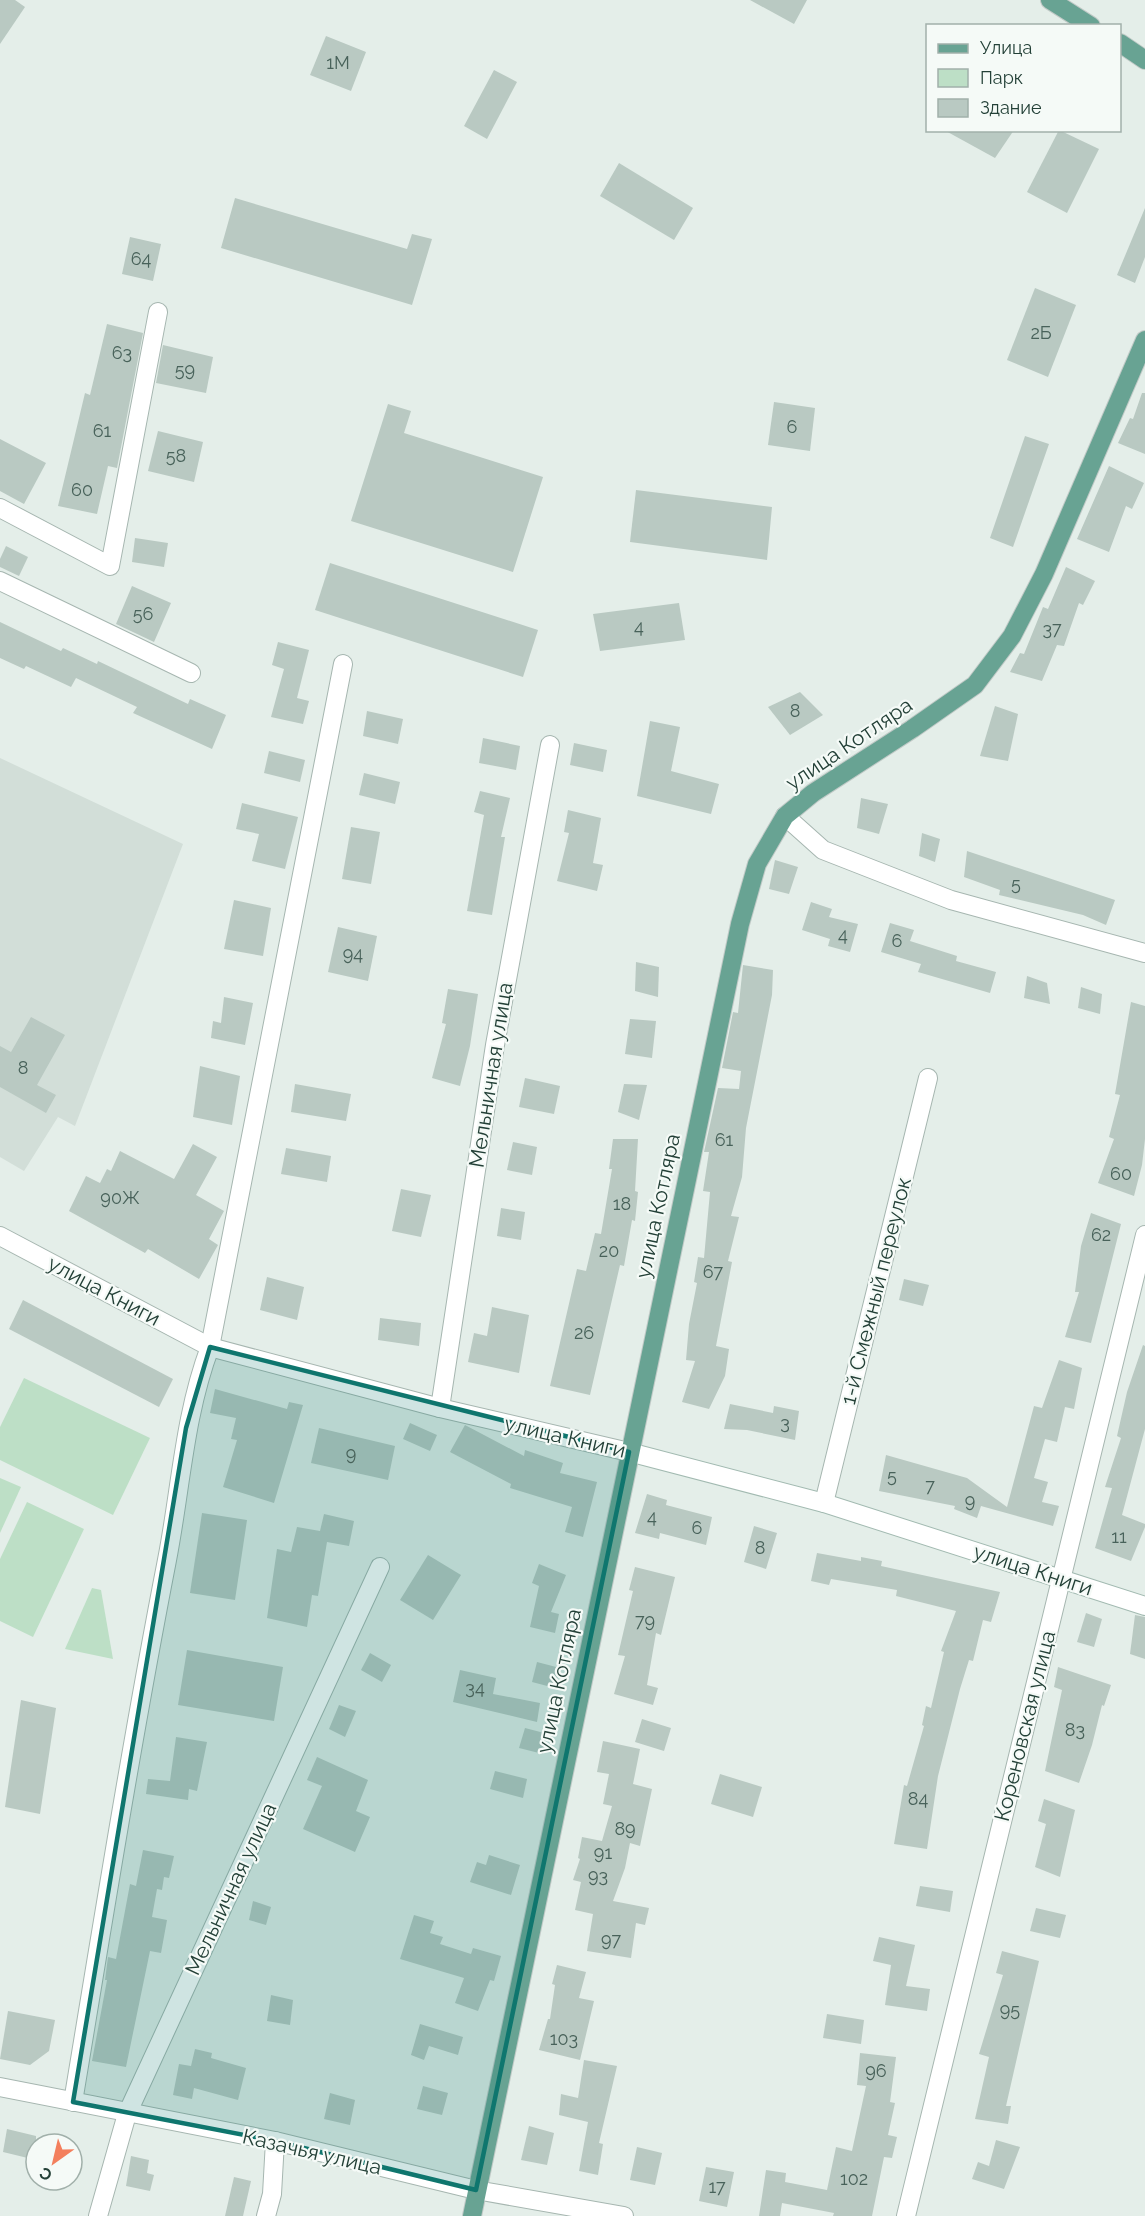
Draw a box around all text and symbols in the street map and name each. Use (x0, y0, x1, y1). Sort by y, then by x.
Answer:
legend (926, 24, 1121, 132)
text: Улица (980, 37, 1032, 58)
house number: 1М (326, 52, 350, 73)
text: Парк (980, 67, 1023, 88)
text: Здание (980, 97, 1042, 118)
house number: 64 (131, 248, 152, 269)
house number: 2Б (1030, 322, 1052, 343)
house number: 63 (112, 342, 132, 363)
house number: 59 (175, 359, 195, 380)
house number: 6 (787, 416, 798, 437)
house number: 61 (93, 420, 112, 441)
house number: 58 (166, 445, 186, 466)
house number: 60 (71, 479, 93, 500)
house number: 56 (133, 603, 153, 624)
house number: 4 (634, 616, 644, 637)
house number: 37 (1042, 618, 1062, 639)
street label: улица Котляра (781, 692, 917, 795)
house number: 8 (790, 700, 800, 721)
house number: 5 (1011, 873, 1021, 894)
house number: 4 (838, 924, 848, 945)
house number: 6 (892, 930, 903, 951)
house number: 94 (343, 943, 363, 964)
street label: Мельничная улица (464, 981, 517, 1169)
house number: 8 (18, 1057, 28, 1078)
house number: 61 (715, 1129, 734, 1150)
street label: улица Котляра (630, 1131, 685, 1280)
house number: 60 (1110, 1163, 1132, 1184)
street label: 1-й Смежный переулок (835, 1174, 916, 1407)
house number: 90Ж (100, 1187, 140, 1208)
house number: 18 (613, 1193, 631, 1214)
house number: 62 (1091, 1224, 1111, 1245)
house number: 20 (599, 1240, 619, 1261)
street label: улица Книги (44, 1250, 165, 1331)
house number: 67 (703, 1261, 724, 1282)
house number: 26 (574, 1322, 594, 1343)
street label: улица Книги (502, 1410, 628, 1463)
house number: 3 (780, 1412, 790, 1433)
house number: 9 (346, 1443, 356, 1464)
house number: 5 (887, 1465, 897, 1486)
house number: 7 (925, 1475, 935, 1496)
house number: 9 (965, 1490, 975, 1511)
house number: 4 (647, 1506, 657, 1527)
house number: 6 (692, 1517, 703, 1538)
house number: 11 (1111, 1526, 1127, 1547)
house number: 8 (755, 1537, 765, 1558)
street label: улица Книги (970, 1539, 1096, 1601)
street label: улица Котляра (531, 1606, 586, 1755)
house number: 79 (635, 1610, 655, 1631)
street label: Кореновская улица (989, 1628, 1060, 1824)
house number: 34 (465, 1677, 485, 1698)
house number: 83 (1065, 1719, 1085, 1740)
house number: 84 (908, 1788, 928, 1809)
street label: Мельничная улица (180, 1799, 281, 1979)
house number: 89 (614, 1818, 636, 1839)
house number: 91 (594, 1842, 612, 1863)
house number: 93 (588, 1865, 608, 1886)
house number: 97 (601, 1929, 621, 1950)
house number: 95 (1000, 1999, 1020, 2020)
house number: 103 (550, 2028, 578, 2049)
house number: 96 (865, 2060, 887, 2081)
street label: Казачья улица (240, 2123, 384, 2180)
north arrow (24, 2132, 84, 2192)
text: С (36, 2163, 56, 2185)
house number: 102 (840, 2168, 868, 2189)
house number: 17 (708, 2176, 726, 2197)

